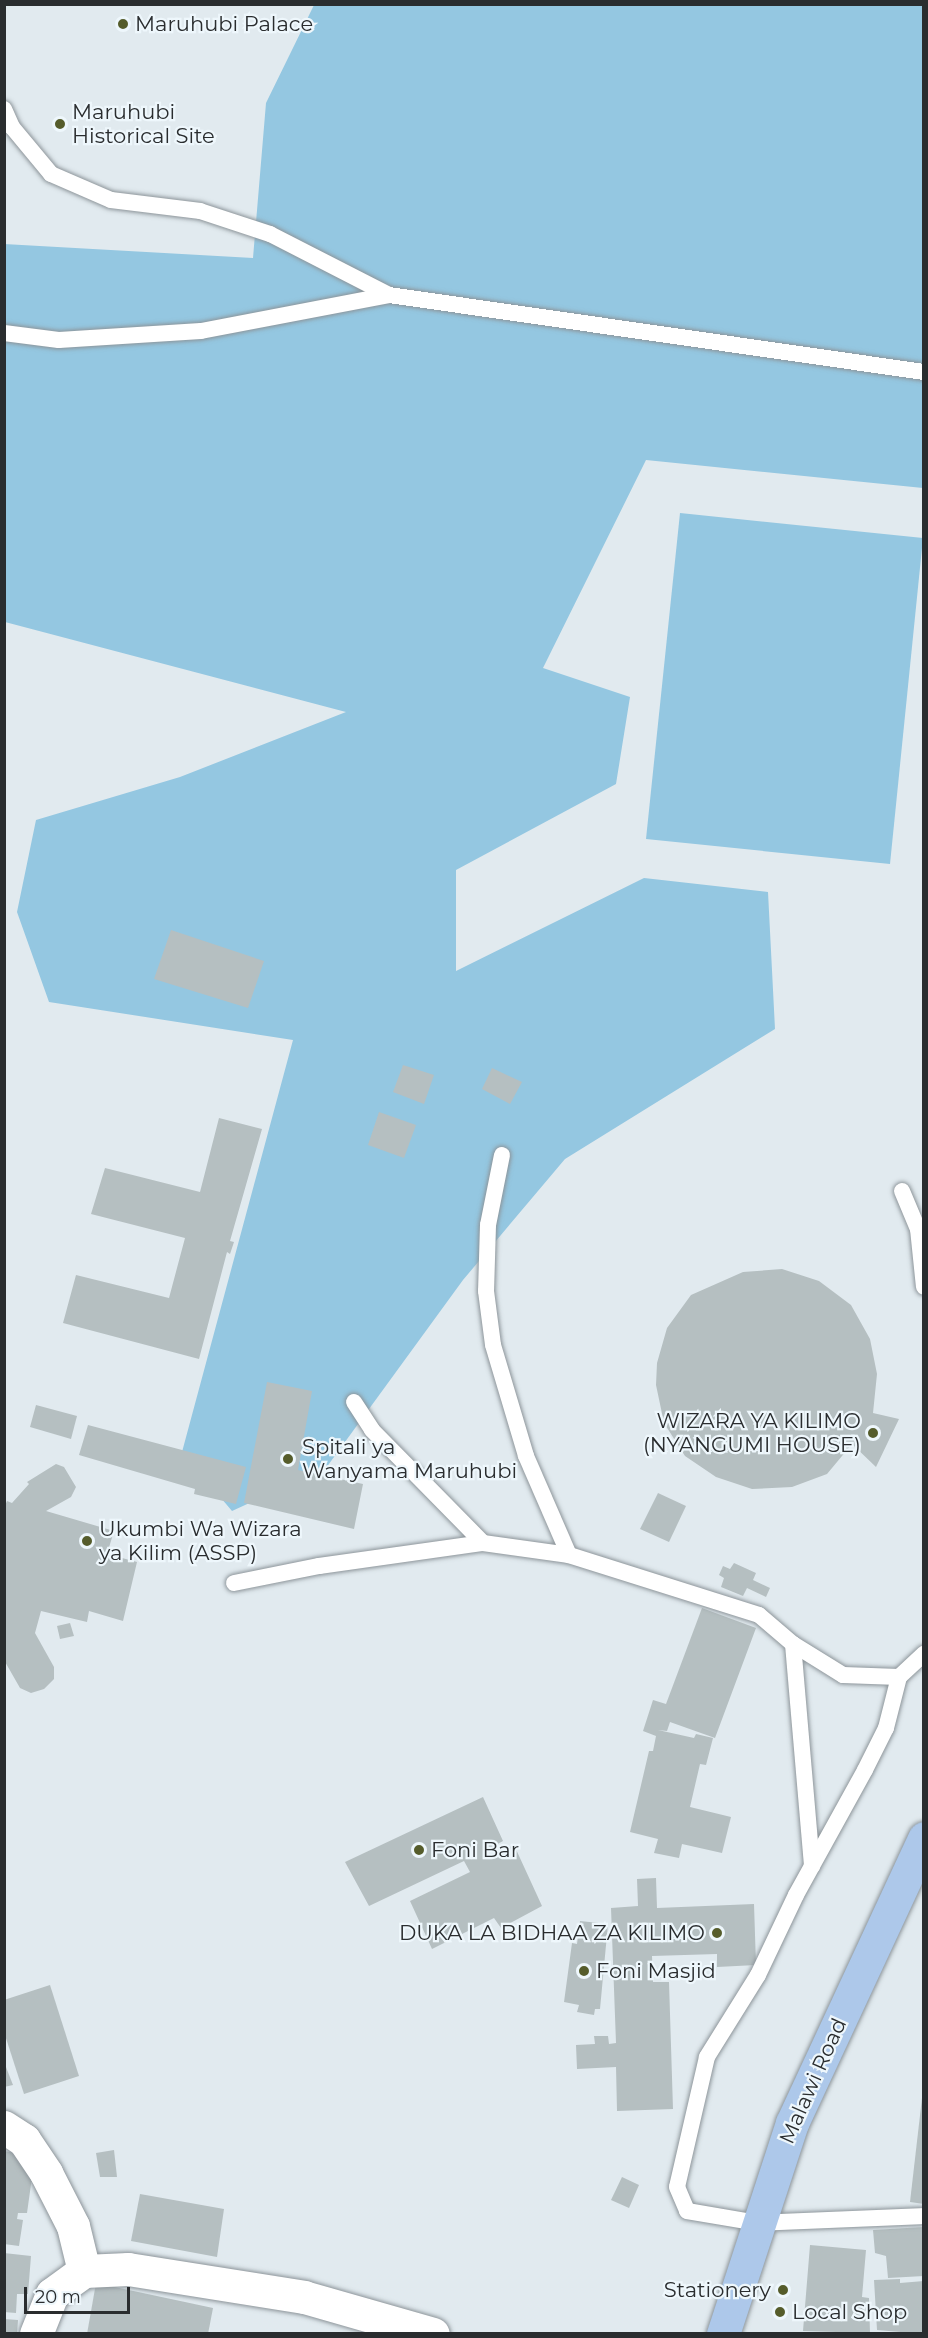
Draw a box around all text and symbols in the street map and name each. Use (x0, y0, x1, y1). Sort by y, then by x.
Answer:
place label: Maruhubi Palace (135, 11, 313, 37)
marker: Maruhubi Palace (116, 17, 130, 31)
place label: Maruhubi Historical Site (72, 99, 215, 149)
marker: Maruhubi Historical Site (53, 117, 67, 131)
place label: WIZARA YA KILIMO (NYANGUMI HOUSE) (643, 1408, 861, 1458)
marker: WIZARA YA KILIMO (NYANGUMI HOUSE) (866, 1426, 880, 1440)
place label: Spitali ya Wanyama Maruhubi (302, 1434, 517, 1484)
marker: Spitali ya Wanyama Maruhubi (279, 1450, 297, 1468)
place label: Ukumbi Wa Wizara ya Kilim (ASSP) (99, 1516, 302, 1566)
marker: Ukumbi Wa Wizara ya Kilim (ASSP) (80, 1534, 94, 1548)
place label: Foni Bar (431, 1837, 519, 1863)
marker: Foni Bar (412, 1843, 426, 1857)
place label: DUKA LA BIDHAA ZA KILIMO (399, 1920, 705, 1946)
marker: DUKA LA BIDHAA ZA KILIMO (710, 1926, 724, 1940)
place label: Foni Masjid (596, 1958, 716, 1984)
marker: Foni Masjid (577, 1964, 591, 1978)
street label: Malawi Road (774, 2014, 852, 2148)
scale bar (27, 2275, 134, 2313)
place label: Stationery (664, 2277, 771, 2303)
marker: Stationery (776, 2283, 790, 2297)
text: 20 m (35, 2286, 81, 2308)
place label: Local Shop (792, 2299, 907, 2325)
marker: Local Shop (773, 2305, 787, 2319)

